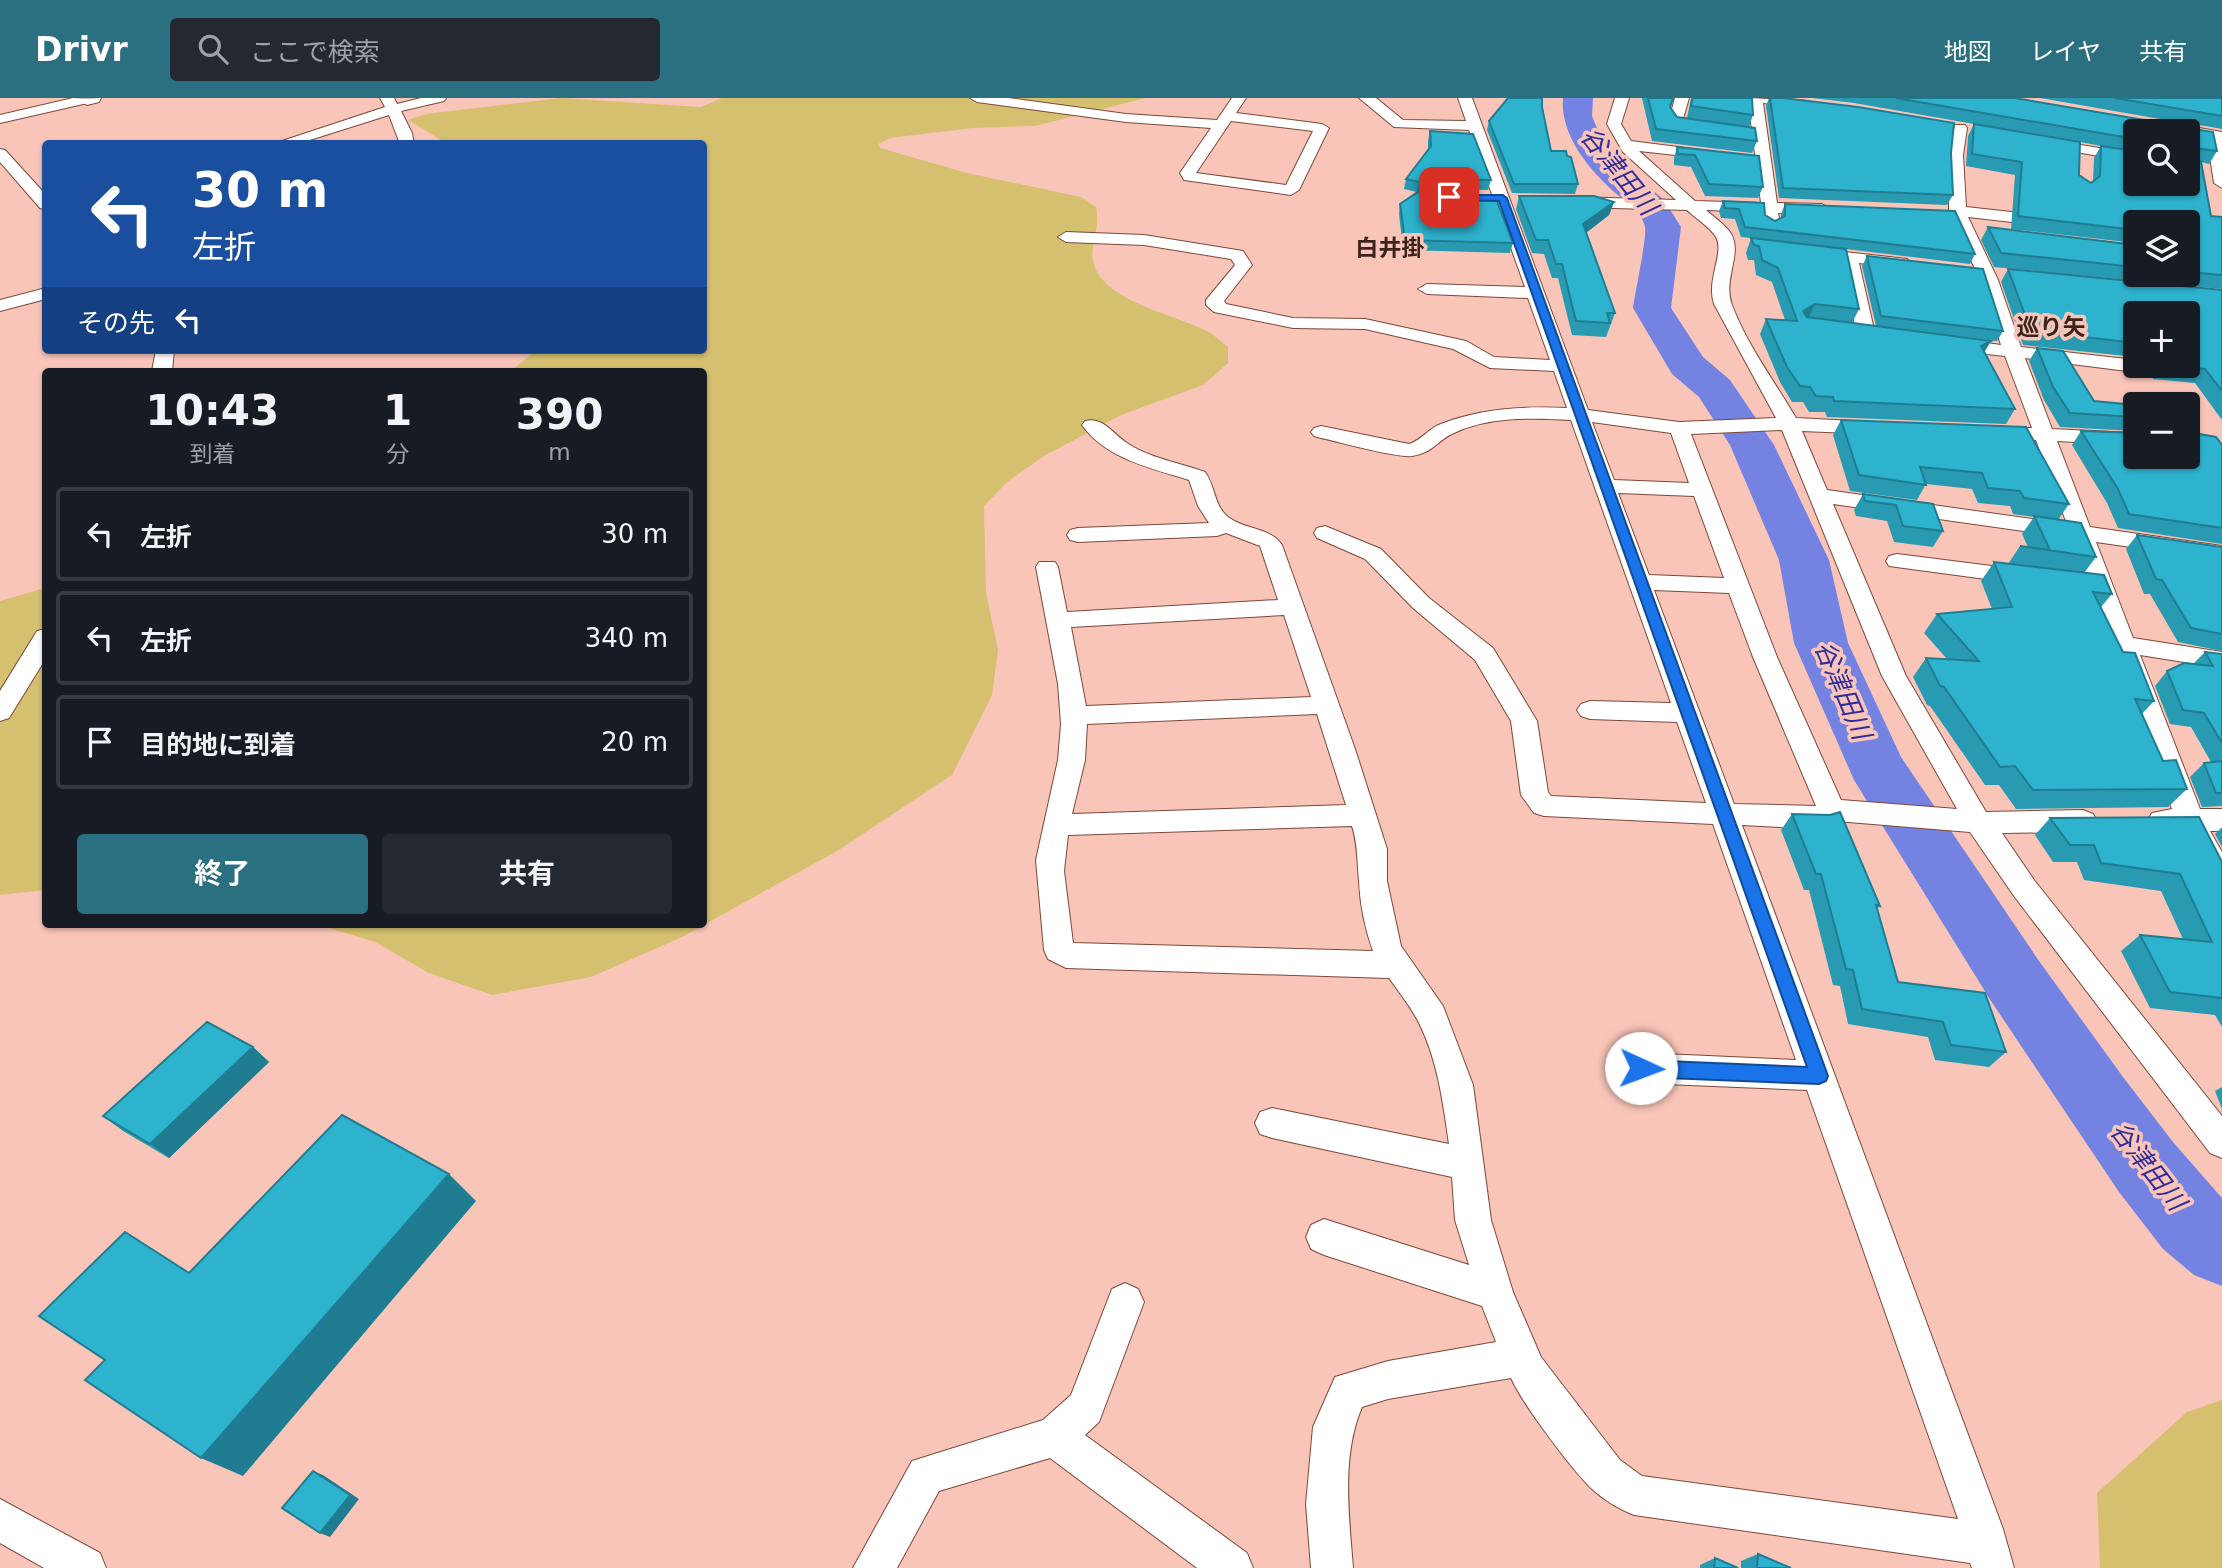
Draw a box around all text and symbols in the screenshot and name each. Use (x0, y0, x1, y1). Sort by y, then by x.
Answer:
search box (170, 18, 660, 81)
text: Drivr (35, 30, 128, 69)
icon: search (194, 30, 232, 68)
text: ここで検索 (250, 37, 380, 67)
text: 地図 (1944, 38, 1992, 66)
text: レイヤ (2030, 38, 2101, 66)
text: 共有 (2139, 38, 2187, 66)
map controls (2123, 119, 2200, 469)
button: search (2123, 119, 2200, 196)
water label: 谷津田川 (1575, 121, 1665, 223)
text: 30 m (192, 162, 328, 219)
pin (1419, 167, 1479, 227)
icon: left (77, 168, 168, 259)
icon: arrive (1430, 178, 1468, 216)
button: layers (2123, 210, 2200, 287)
text: 左折 (192, 228, 256, 266)
district label: 白井掛 (1356, 235, 1425, 261)
icon: left (169, 301, 207, 339)
button: + (2123, 301, 2200, 378)
text: その先 (77, 308, 155, 338)
district label: 巡り矢 (2017, 314, 2086, 340)
text: 10:43 (146, 386, 279, 435)
text: 1 (383, 386, 412, 435)
text: 390 (516, 390, 603, 439)
button: − (2123, 392, 2200, 469)
text: m (548, 439, 571, 465)
text: 到着 (189, 441, 235, 467)
text: 分 (386, 441, 409, 467)
icon: left (81, 515, 119, 553)
text: 30 m (601, 519, 668, 549)
text: 左折 (140, 522, 192, 552)
icon: left (81, 619, 119, 657)
text: 340 m (585, 623, 668, 653)
text: 左折 (140, 626, 192, 656)
water label: 谷津田川 (1809, 636, 1878, 746)
icon: arrive (81, 723, 119, 761)
text: 20 m (601, 727, 668, 757)
text: 目的地に到着 (140, 730, 296, 760)
button: 終了 (77, 834, 368, 914)
button: 共有 (382, 834, 672, 914)
position arrow (1604, 1031, 1678, 1105)
water label: 谷津田川 (2104, 1116, 2194, 1219)

